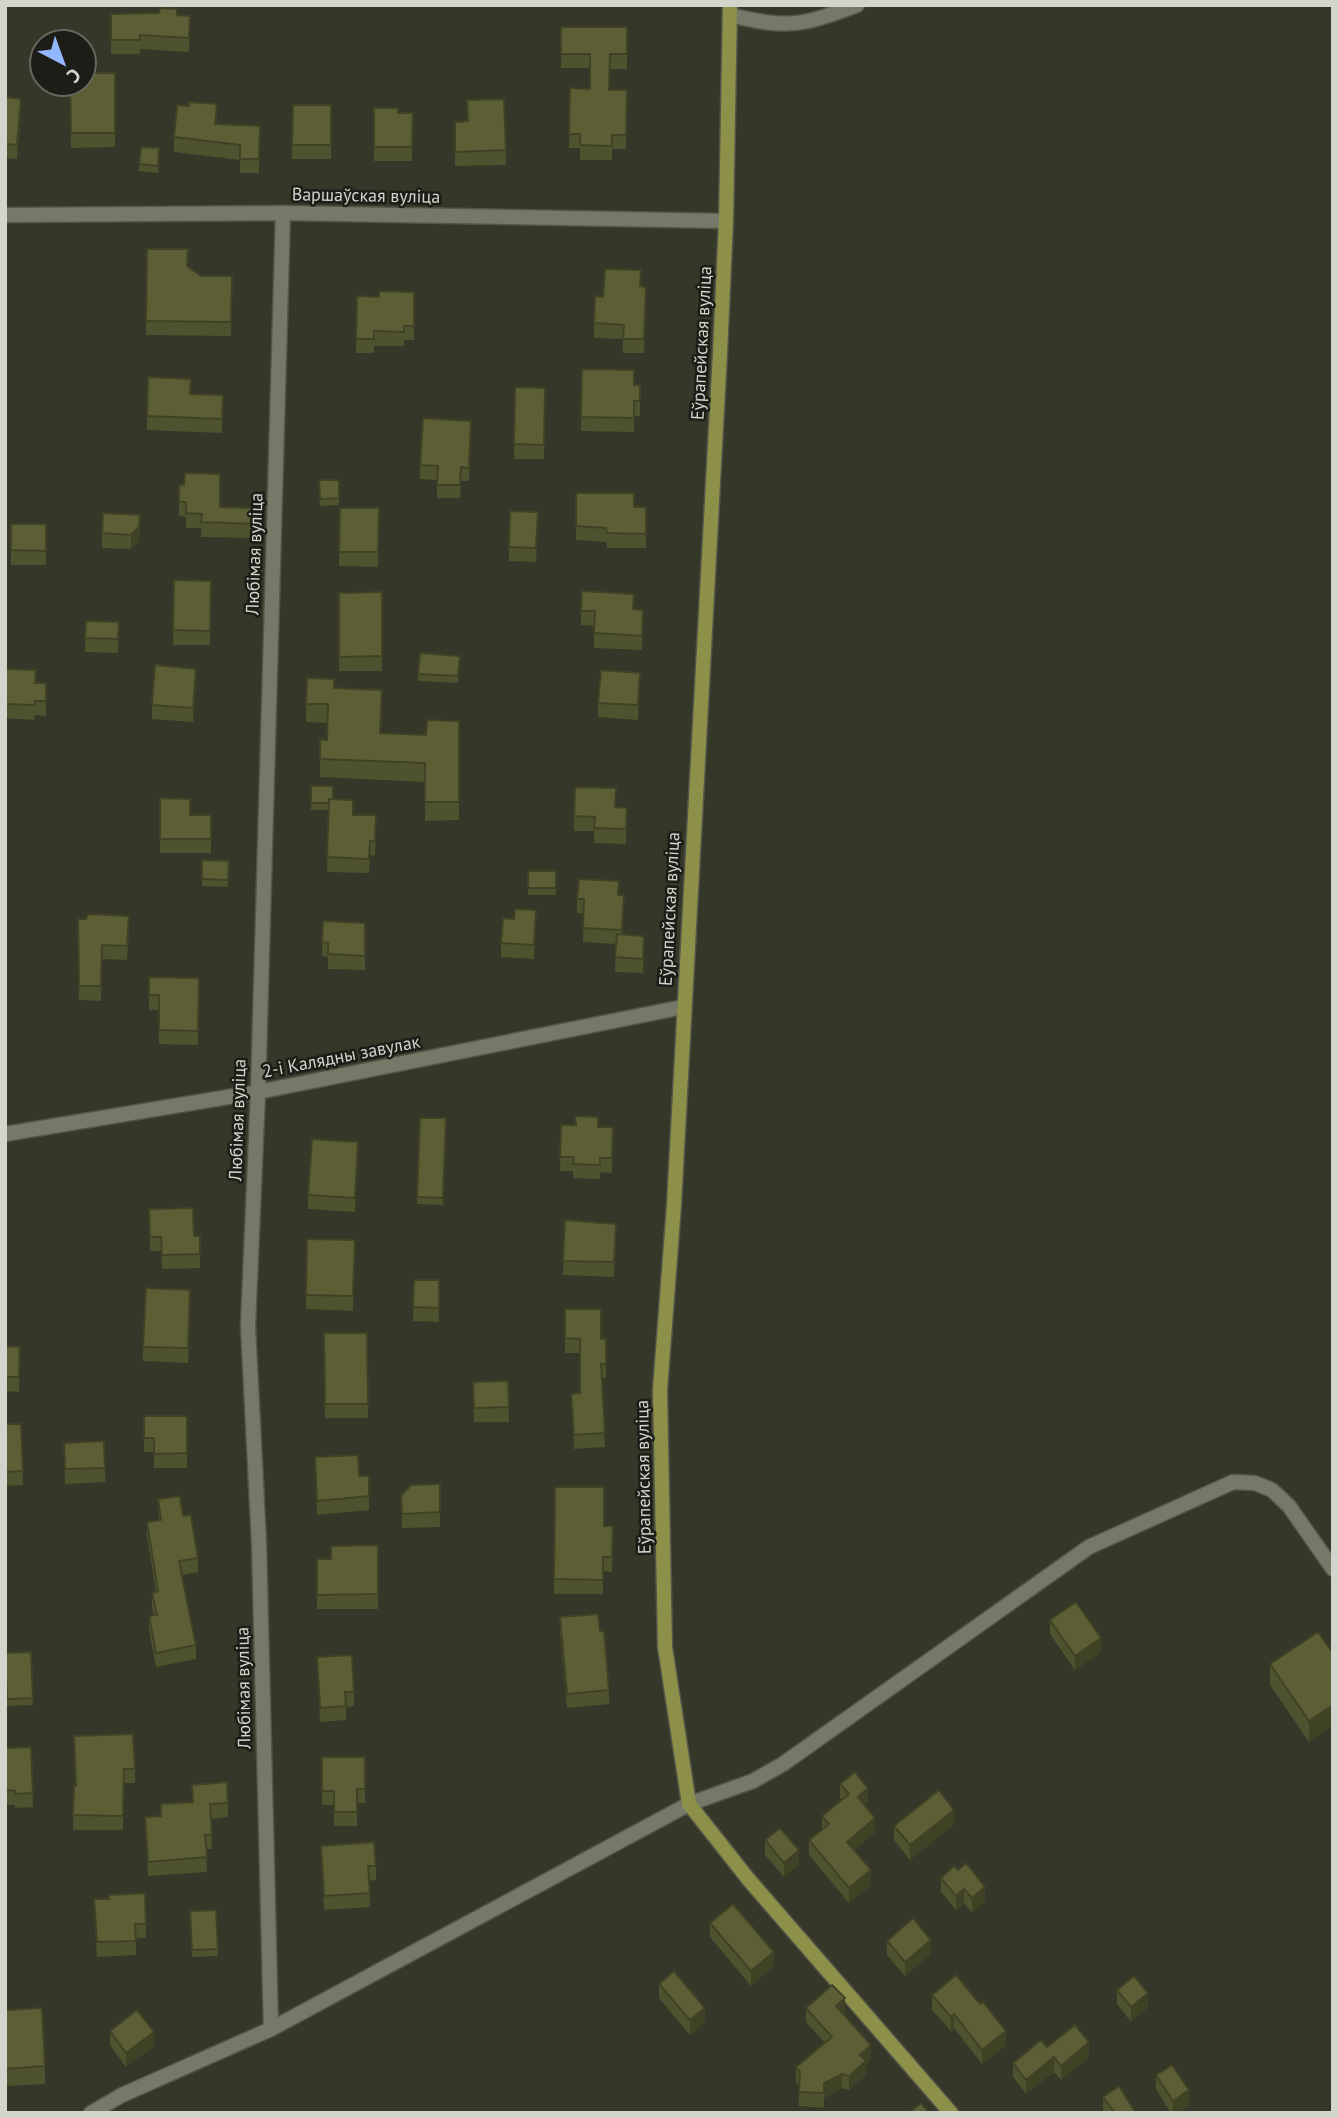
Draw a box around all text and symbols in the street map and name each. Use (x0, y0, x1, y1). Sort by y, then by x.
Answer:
north arrow (28, 28, 98, 98)
text: С (62, 63, 86, 89)
street label: Варшаўская вуліца (292, 182, 440, 208)
street label: Еўрапейская вуліца (685, 265, 717, 421)
street label: Любімая вуліца (240, 492, 268, 617)
street label: Еўрапейская вуліца (653, 831, 685, 987)
street label: 2-і Калядны завулак (260, 1029, 422, 1083)
street label: Любімая вуліца (223, 1058, 251, 1183)
street label: Еўрапейская вуліца (630, 1400, 656, 1554)
street label: Любімая вуліца (230, 1627, 256, 1750)

